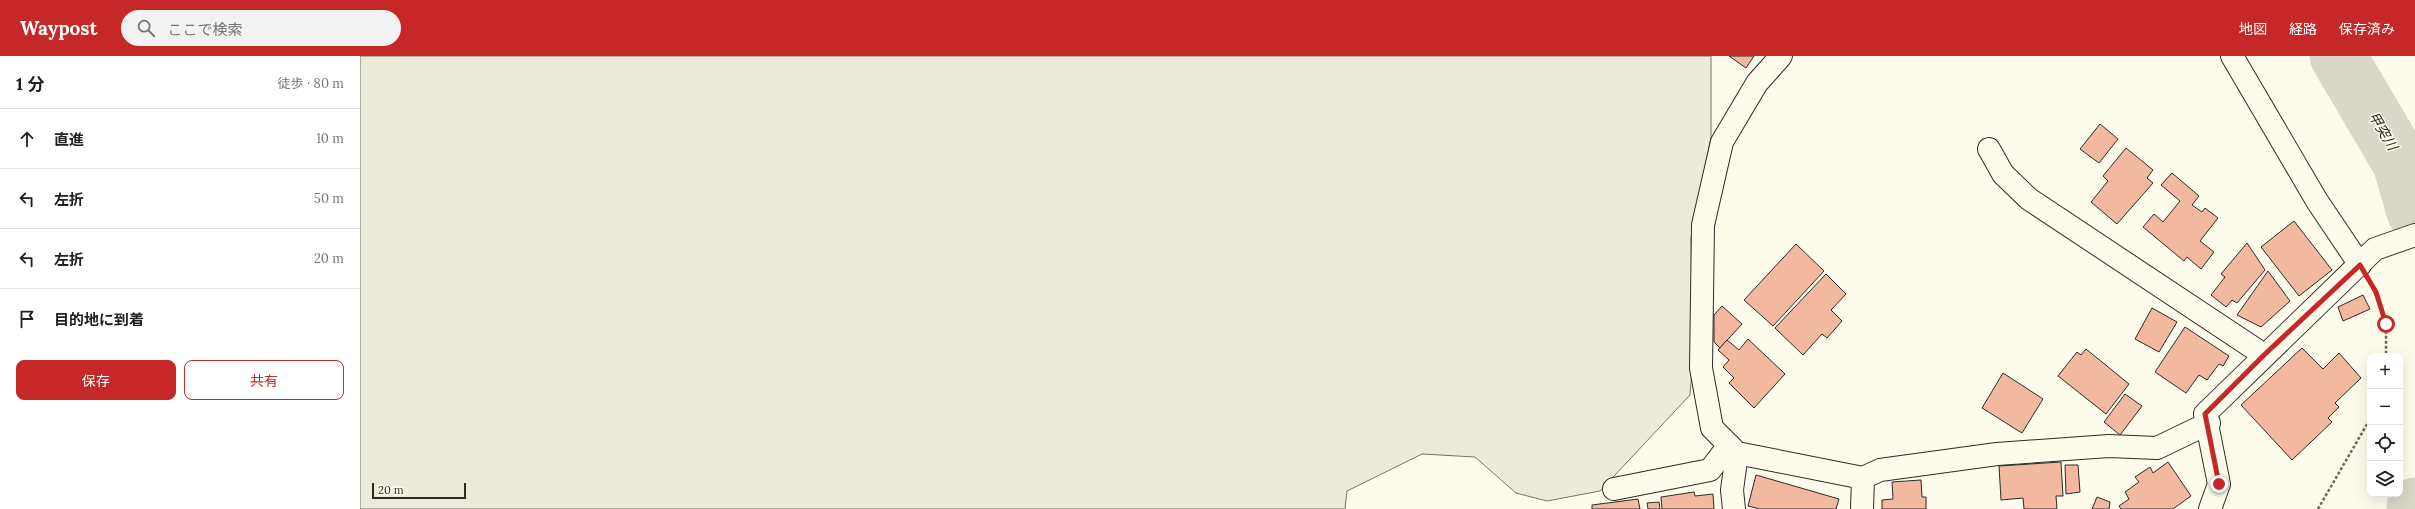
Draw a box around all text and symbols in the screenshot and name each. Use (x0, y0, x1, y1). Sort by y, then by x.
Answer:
search box (121, 10, 401, 46)
text: Waypost (20, 16, 97, 40)
icon: search (135, 17, 157, 39)
text: ここで検索 (167, 20, 242, 39)
text: 地図 (2239, 20, 2267, 38)
text: 経路 (2289, 20, 2317, 38)
text: 保存済み (2339, 20, 2395, 38)
text: 1 分 (16, 73, 44, 95)
text: 徒歩 · 80 m (277, 75, 344, 92)
water label: 甲突川 (2364, 108, 2403, 155)
icon: ahead (16, 128, 38, 150)
text: 直進 (54, 130, 84, 149)
text: 10 m (316, 130, 344, 147)
icon: left (16, 188, 38, 210)
text: 左折 (54, 190, 84, 209)
text: 50 m (314, 190, 344, 207)
icon: left (16, 248, 38, 270)
text: 左折 (54, 250, 84, 269)
text: 20 m (314, 250, 344, 267)
icon: arrive (16, 308, 38, 330)
text: 目的地に到着 (54, 310, 144, 329)
route start (2377, 315, 2395, 333)
map controls (2367, 353, 2403, 497)
button: + (2367, 353, 2403, 389)
button: 保存 (16, 360, 176, 400)
button: 共有 (184, 360, 344, 400)
button: − (2367, 389, 2403, 425)
button: locate (2367, 425, 2403, 461)
button: layers (2367, 461, 2403, 497)
route end (2210, 475, 2228, 493)
scale bar (372, 481, 466, 500)
text: 20 m (378, 483, 403, 497)

